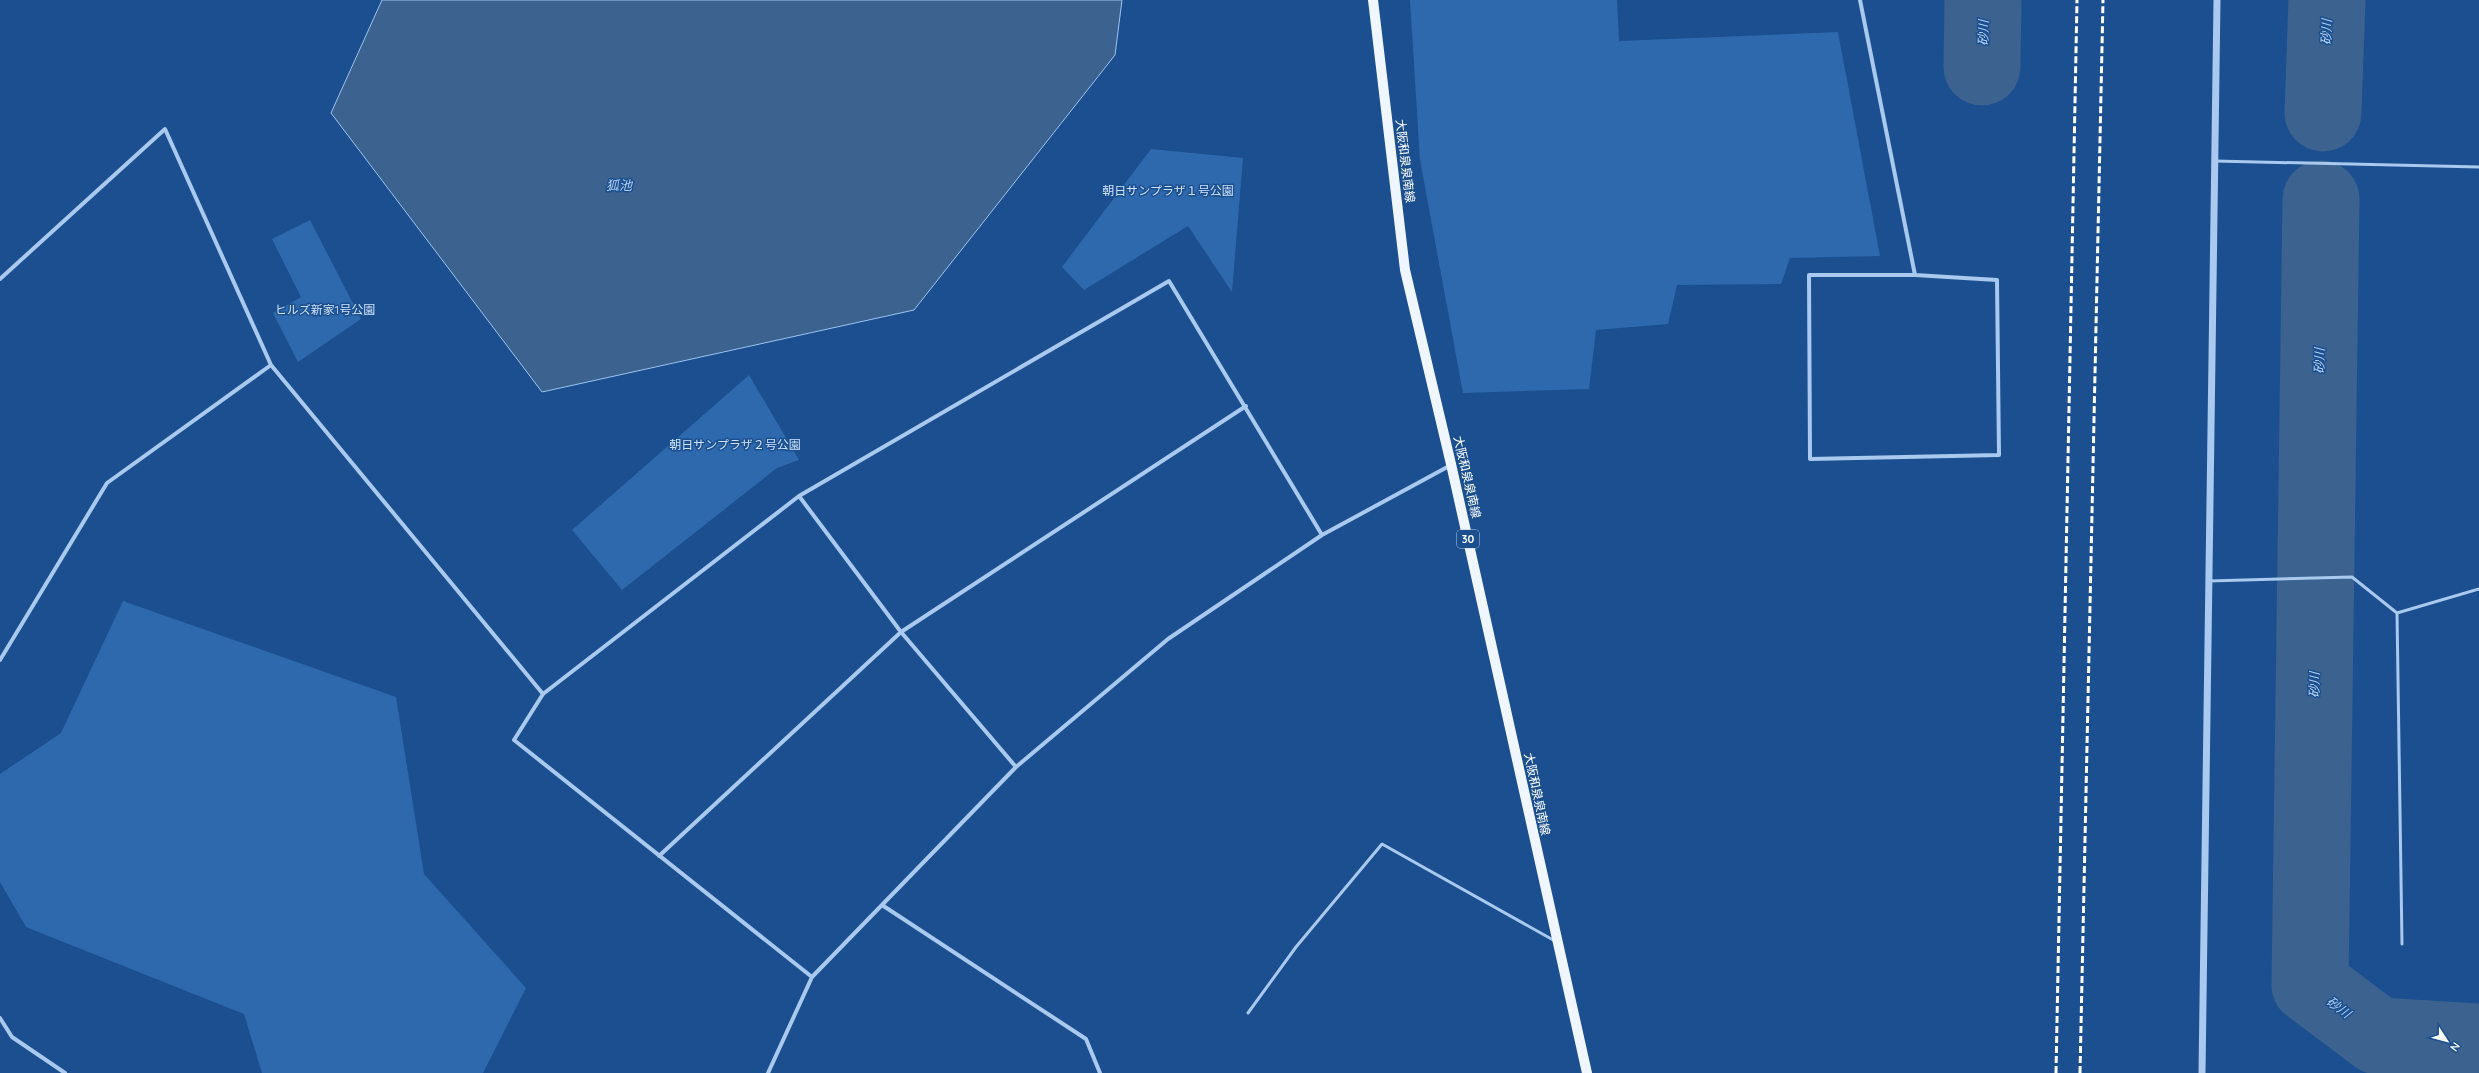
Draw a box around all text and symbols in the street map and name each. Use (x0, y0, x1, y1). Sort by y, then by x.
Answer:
water label: 砂川 (2318, 17, 2335, 45)
water label: 砂川 (1975, 18, 1991, 46)
street label: 大阪和泉泉南線 (1393, 118, 1418, 204)
water label: 狐池 (606, 177, 634, 193)
park label: 朝日サンプラザ１号公園 (1102, 183, 1234, 198)
park label: ヒルズ新家1号公園 (275, 302, 375, 317)
water label: 砂川 (2311, 346, 2327, 374)
street label: 大阪和泉泉南線 (1451, 434, 1484, 520)
park label: 朝日サンプラザ２号公園 (669, 437, 801, 452)
road number: 30 (1457, 530, 1479, 548)
water label: 砂川 (2306, 670, 2322, 698)
street label: 大阪和泉泉南線 (1521, 751, 1554, 837)
water label: 砂川 (2324, 993, 2356, 1022)
north arrow (2427, 1021, 2467, 1061)
text: N (2447, 1039, 2463, 1054)

